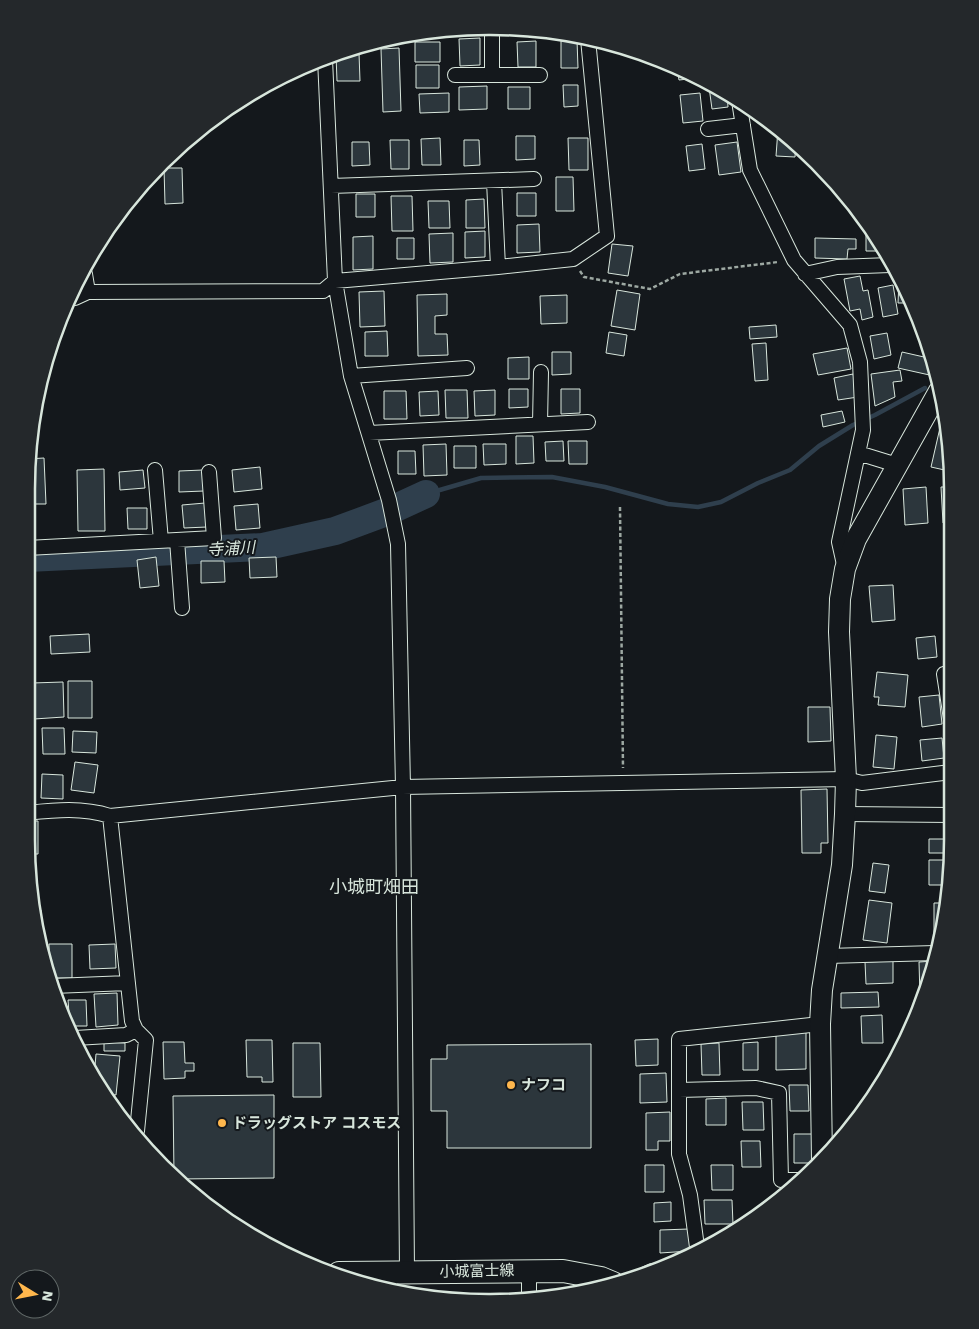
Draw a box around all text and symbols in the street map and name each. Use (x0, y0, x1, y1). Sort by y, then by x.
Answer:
water label: 寺浦川 (207, 538, 257, 559)
district label: 小城町畑田 (329, 876, 419, 897)
place label: ナフコ (521, 1076, 566, 1094)
marker: ナフコ (505, 1079, 517, 1091)
place label: ドラッグストア コスモス (232, 1114, 401, 1132)
marker: ドラッグストア コスモス (216, 1117, 228, 1129)
street label: 小城富士線 (439, 1261, 515, 1281)
north arrow (10, 1269, 60, 1319)
text: N (39, 1290, 57, 1303)

